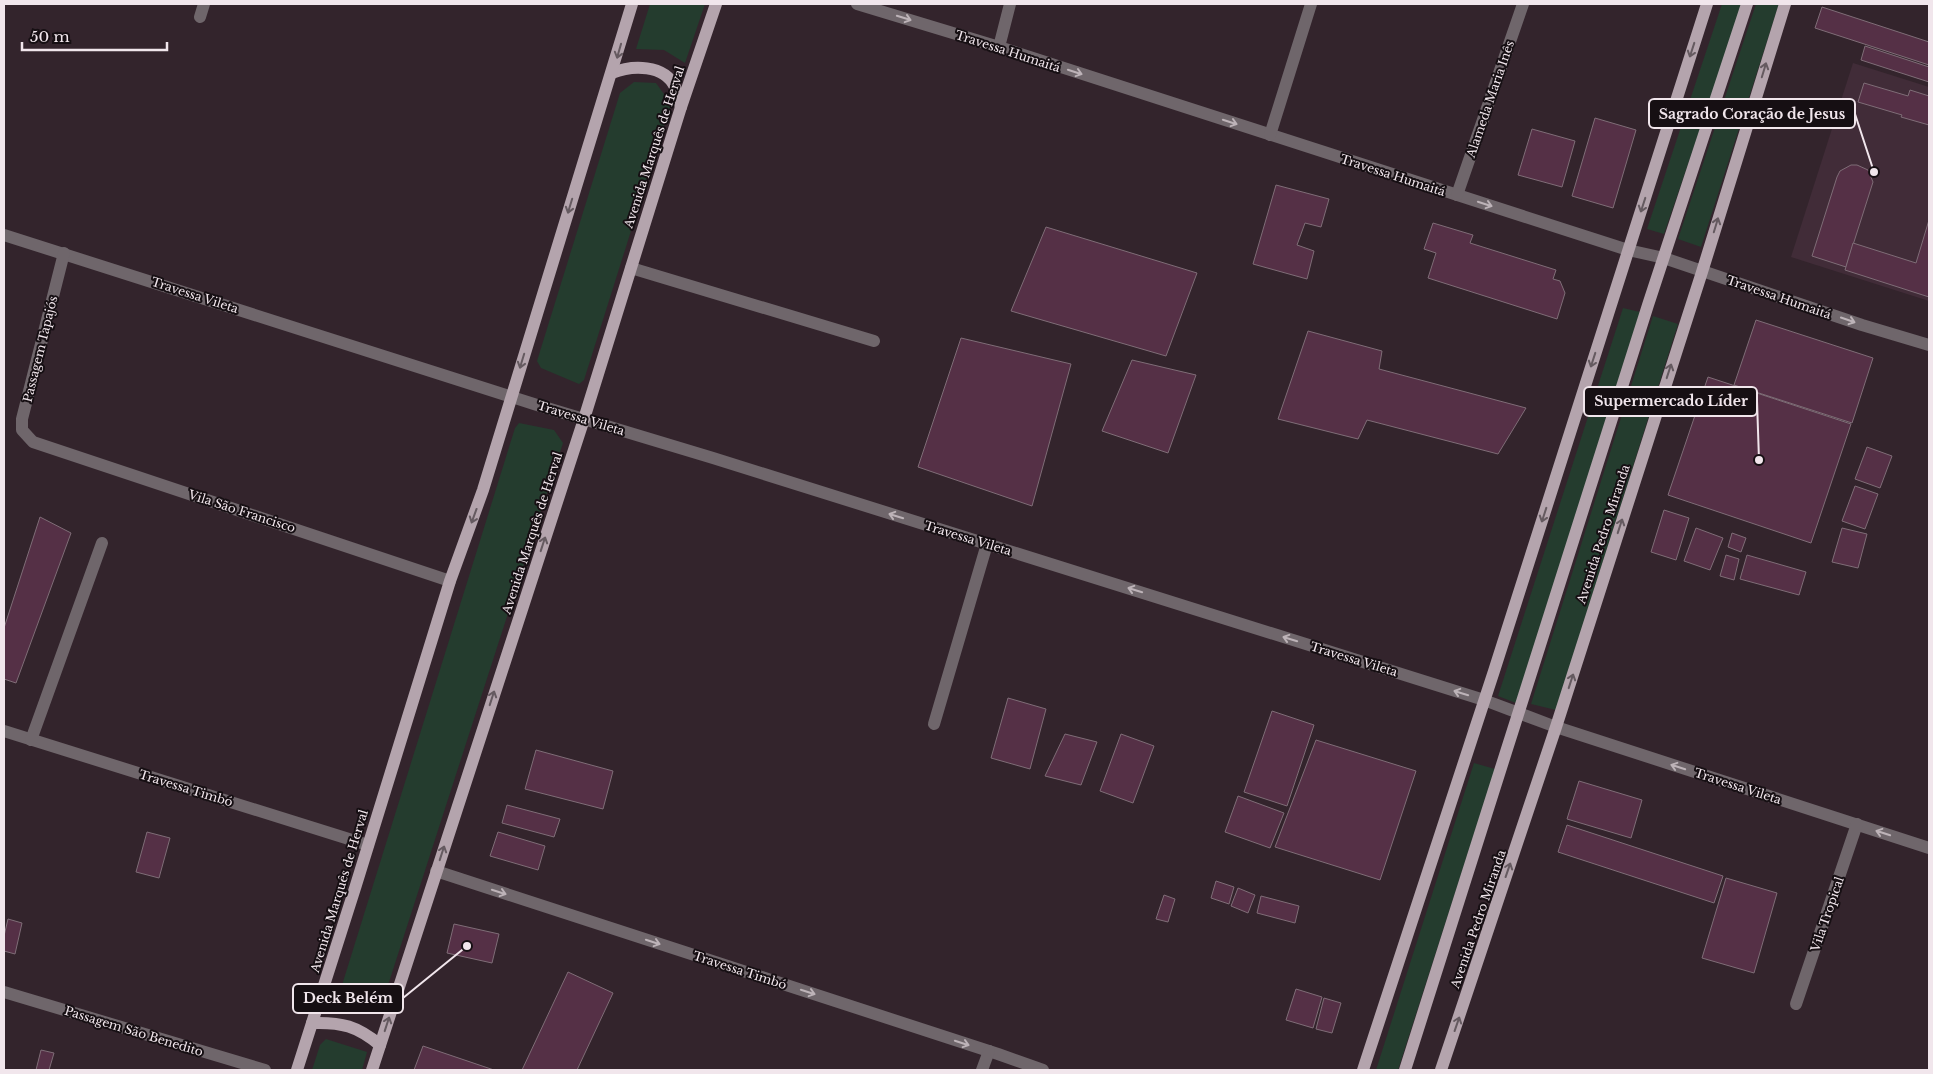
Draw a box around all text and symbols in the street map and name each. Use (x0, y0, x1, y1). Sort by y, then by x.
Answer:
one-way arrow (895, 14, 911, 24)
scale bar (22, 20, 168, 52)
text: 50 m (30, 27, 70, 46)
street label: Travessa Humaitá (954, 27, 1063, 75)
street label: Alameda Maria Inês (1463, 39, 1517, 160)
one-way arrow (613, 42, 623, 58)
one-way arrow (1687, 42, 1697, 58)
one-way arrow (1759, 62, 1769, 78)
street label: Avenida Marquês de Herval (620, 64, 687, 231)
one-way arrow (1067, 68, 1083, 77)
callout: Sagrado Coração de Jesus (1649, 99, 1855, 128)
text: Sagrado Coração de Jesus (1659, 105, 1846, 123)
one-way arrow (1222, 118, 1237, 127)
street label: Travessa Humaitá (1339, 151, 1448, 199)
one-way arrow (565, 197, 575, 213)
one-way arrow (1638, 197, 1647, 212)
one-way arrow (1476, 200, 1492, 209)
one-way arrow (1712, 218, 1722, 234)
street label: Travessa Humaitá (1725, 272, 1833, 322)
street label: Travessa Vileta (150, 274, 241, 316)
street label: Passagem Tapajós (20, 294, 60, 404)
one-way arrow (1840, 316, 1855, 325)
one-way arrow (1588, 351, 1597, 367)
one-way arrow (516, 352, 526, 368)
one-way arrow (1665, 364, 1674, 379)
callout: Supermercado Líder (1584, 387, 1757, 416)
text: Supermercado Líder (1594, 392, 1748, 410)
street label: Travessa Vileta (536, 398, 627, 439)
street label: Avenida Marquês de Herval (498, 450, 565, 617)
street label: Avenida Pedro Miranda (1573, 462, 1633, 606)
street label: Vila São Francisco (186, 486, 298, 535)
one-way arrow (1538, 506, 1548, 522)
one-way arrow (469, 508, 478, 523)
one-way arrow (888, 510, 904, 520)
street label: Travessa Vileta (923, 518, 1014, 559)
one-way arrow (1615, 518, 1625, 534)
one-way arrow (539, 536, 548, 552)
one-way arrow (1127, 585, 1143, 594)
one-way arrow (1282, 633, 1298, 643)
street label: Travessa Vileta (1309, 639, 1400, 680)
one-way arrow (1566, 673, 1576, 689)
one-way arrow (1454, 687, 1470, 697)
one-way arrow (488, 690, 498, 706)
one-way arrow (1671, 761, 1687, 771)
street label: Travessa Vileta (1693, 765, 1784, 807)
street label: Travessa Timbó (137, 767, 235, 809)
street label: Avenida Marquês de Herval (307, 808, 371, 975)
one-way arrow (1875, 827, 1891, 837)
one-way arrow (438, 845, 447, 861)
street label: Avenida Pedro Miranda (1447, 848, 1509, 991)
one-way arrow (1504, 862, 1514, 878)
street label: Vila Tropical (1807, 874, 1847, 954)
one-way arrow (490, 888, 506, 897)
one-way arrow (645, 938, 661, 947)
street label: Travessa Timbó (691, 948, 789, 992)
callout: Deck Belém (293, 984, 403, 1013)
one-way arrow (800, 988, 816, 998)
text: Deck Belém (303, 989, 393, 1007)
street label: Passagem São Benedito (63, 1003, 205, 1059)
one-way arrow (382, 1016, 392, 1032)
one-way arrow (1452, 1016, 1462, 1032)
one-way arrow (954, 1038, 970, 1048)

